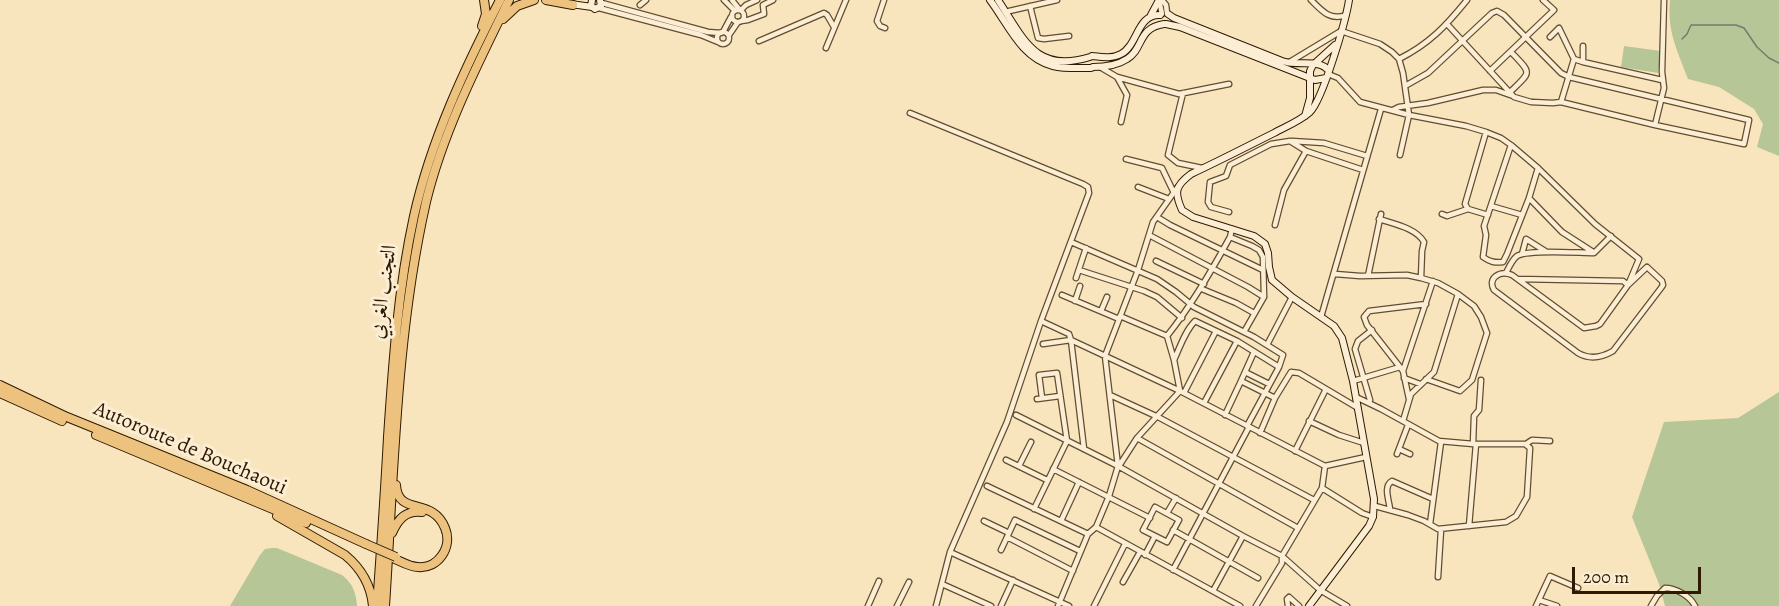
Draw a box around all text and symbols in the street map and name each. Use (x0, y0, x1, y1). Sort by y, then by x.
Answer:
street label: التجنب الغربي (365, 244, 403, 340)
street label: Autoroute de Bouchaoui (90, 397, 290, 501)
scale bar (1575, 555, 1704, 593)
text: 200 m (1583, 565, 1629, 589)

